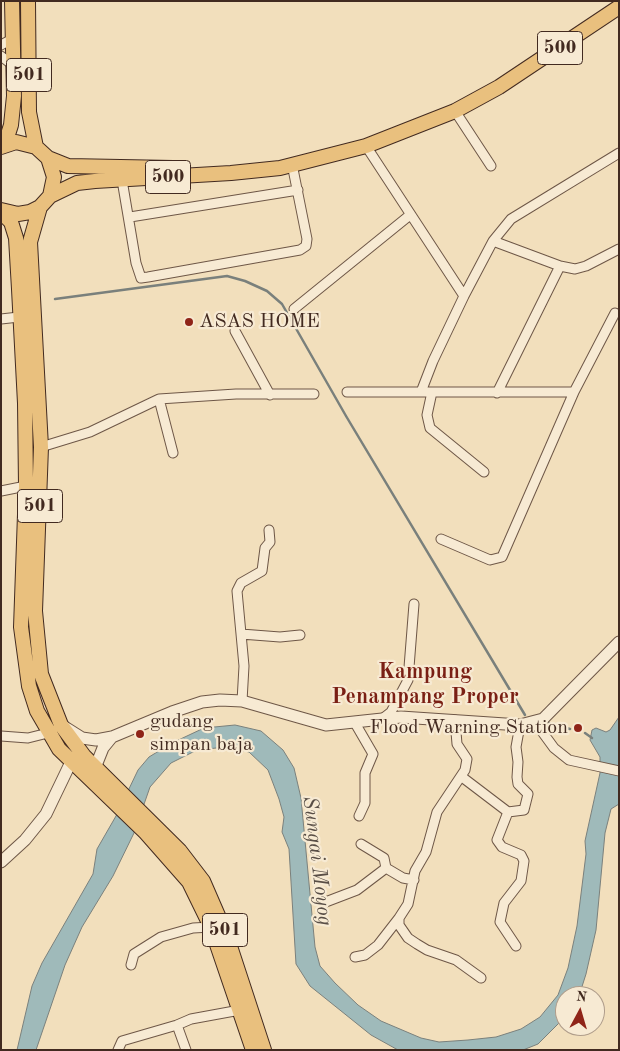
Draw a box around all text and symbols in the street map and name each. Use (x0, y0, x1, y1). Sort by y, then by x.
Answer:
road number: 500 (538, 32, 582, 64)
road number: 501 (6, 58, 52, 92)
road number: 500 (146, 160, 190, 193)
place label: ASAS HOME (199, 310, 320, 334)
marker: ASAS HOME (183, 316, 195, 328)
road number: 501 (18, 490, 62, 522)
district label: Kampung Penampang Proper (331, 659, 519, 710)
place label: gudang simpan baja (150, 710, 253, 757)
place label: Flood Warning Station (370, 716, 568, 740)
marker: Flood Warning Station (572, 722, 584, 734)
marker: gudang simpan baja (134, 728, 146, 740)
water label: Sungai Moyog (297, 795, 337, 927)
road number: 501 (202, 914, 248, 946)
north arrow (555, 986, 605, 1036)
text: N (575, 990, 588, 1005)

